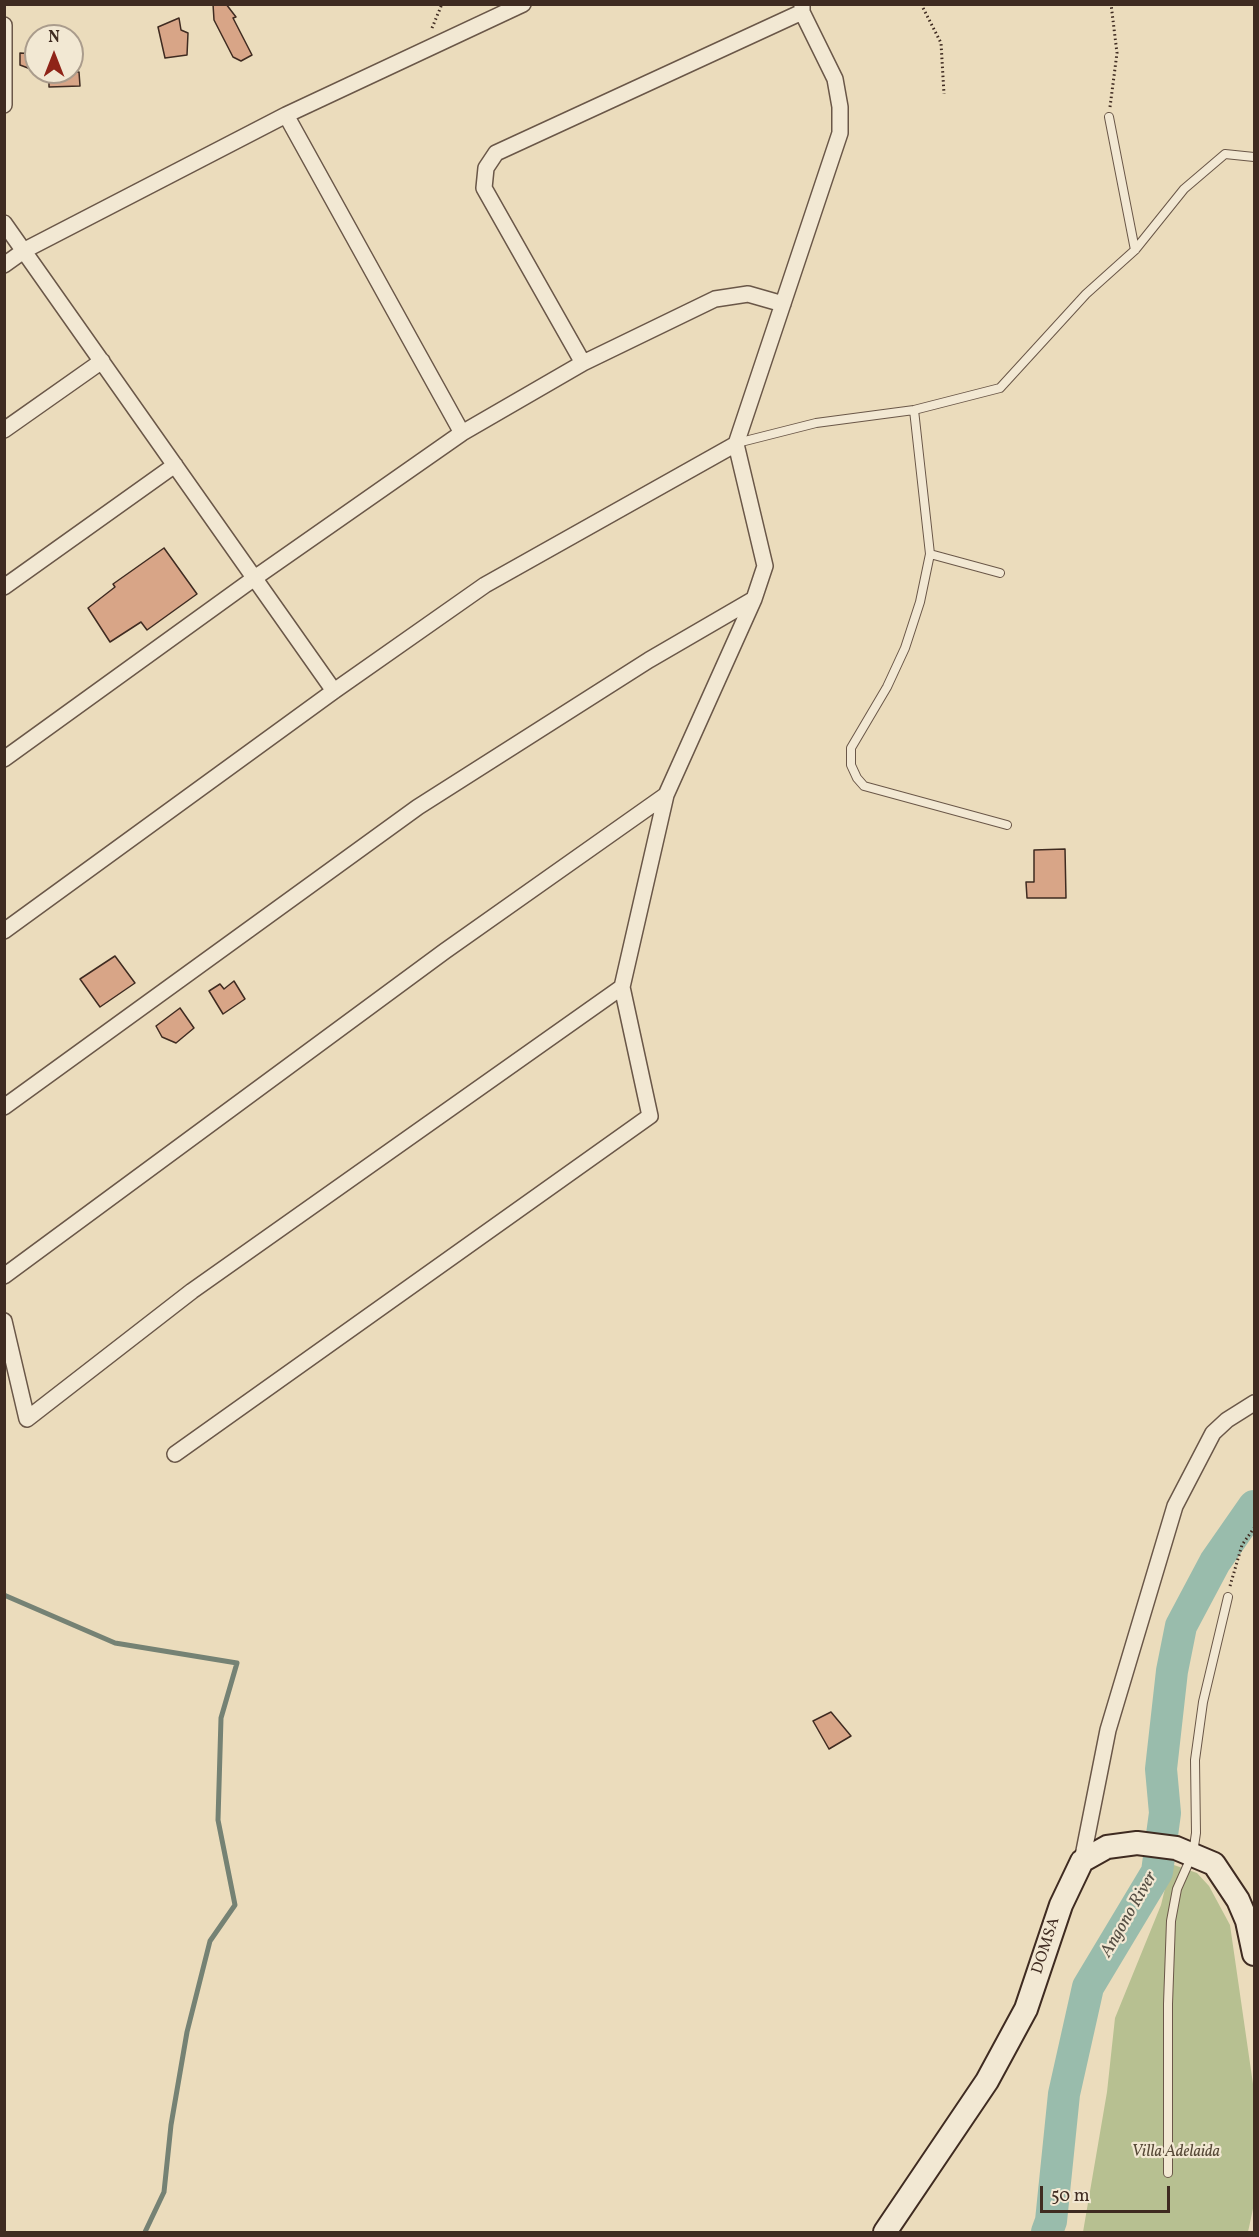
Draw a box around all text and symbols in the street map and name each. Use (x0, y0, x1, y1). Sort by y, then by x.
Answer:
north arrow (24, 24, 84, 84)
text: N (48, 27, 60, 49)
water label: Angono River (1097, 1868, 1163, 1962)
street label: DOMSA (1029, 1915, 1065, 1977)
park label: Villa Adelaida (1132, 2143, 1220, 2163)
scale bar (1043, 2174, 1174, 2212)
text: 50 m (1051, 2184, 1090, 2209)

